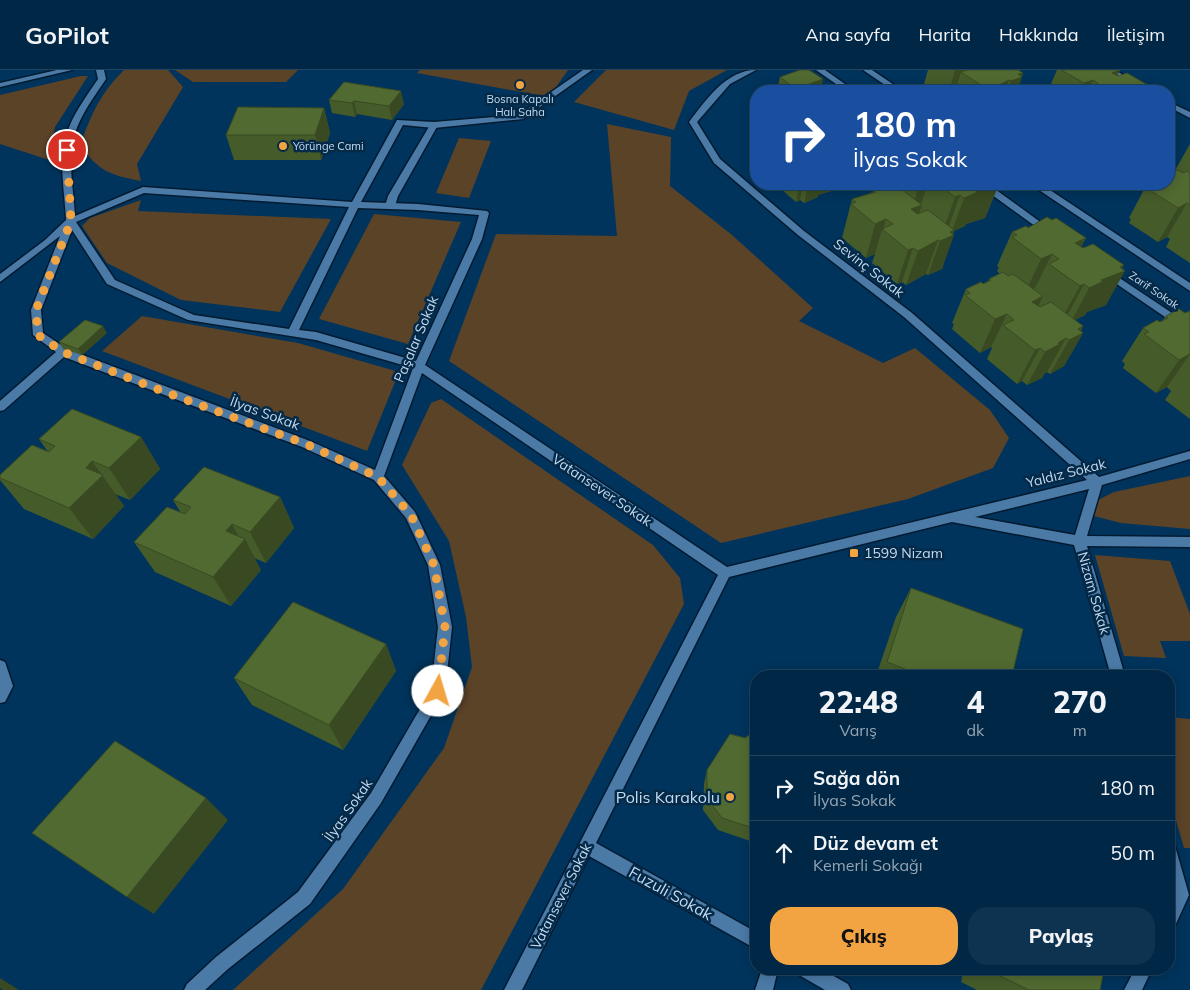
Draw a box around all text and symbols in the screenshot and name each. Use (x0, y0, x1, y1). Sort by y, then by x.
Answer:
text: GoPilot (25, 20, 109, 50)
text: Ana sayfa (805, 23, 891, 46)
text: Harita (919, 23, 971, 46)
text: Hakkında (999, 23, 1079, 46)
text: İletişim (1107, 23, 1165, 46)
marker: Bosna Kapalı Halı Saha (514, 79, 526, 91)
place label: Bosna Kapalı Halı Saha (486, 92, 554, 119)
text: 180 m (853, 102, 957, 146)
icon: right (770, 105, 835, 170)
pin (46, 129, 88, 171)
icon: arrive (53, 136, 81, 164)
place label: Yörünge Cami (292, 139, 364, 153)
marker: Yörünge Cami (277, 140, 289, 152)
text: İlyas Sokak (853, 145, 967, 173)
street label: Sevinç Sokak (830, 235, 909, 302)
street label: Zarif Sokak (1126, 268, 1182, 312)
street label: Paşalar Sokak (390, 292, 443, 385)
street label: İlyas Sokak (228, 392, 303, 434)
street label: Vatansever Sokak (549, 450, 656, 530)
street label: Yaldız Sokak (1023, 454, 1108, 492)
place label: 1599 Nizam (864, 544, 943, 562)
marker: 1599 Nizam (848, 547, 860, 559)
street label: Nizam Sokak (1074, 550, 1115, 637)
position arrow (411, 664, 463, 716)
text: 22:48 (818, 683, 898, 721)
text: 4 (966, 683, 984, 721)
text: 270 (1053, 683, 1107, 721)
text: Varış (840, 720, 877, 740)
text: dk (966, 720, 984, 740)
text: m (1073, 720, 1087, 740)
text: Sağa dön (813, 766, 900, 790)
street label: İlyas Sokak (320, 774, 377, 845)
icon: right (770, 774, 798, 802)
text: 180 m (1099, 776, 1155, 800)
place label: Polis Karakolu (616, 787, 720, 807)
text: İlyas Sokak (813, 790, 896, 810)
marker: Polis Karakolu (724, 791, 736, 803)
text: Düz devam et (813, 831, 938, 855)
street label: Vatansever Sokak (527, 839, 596, 952)
icon: ahead (770, 839, 798, 867)
text: 50 m (1111, 841, 1155, 865)
text: Kemerli Sokağı (813, 855, 922, 875)
street label: Fuzuli Sokak (626, 862, 717, 925)
button: Çıkış (770, 907, 958, 965)
button: Paylaş (968, 907, 1155, 965)

